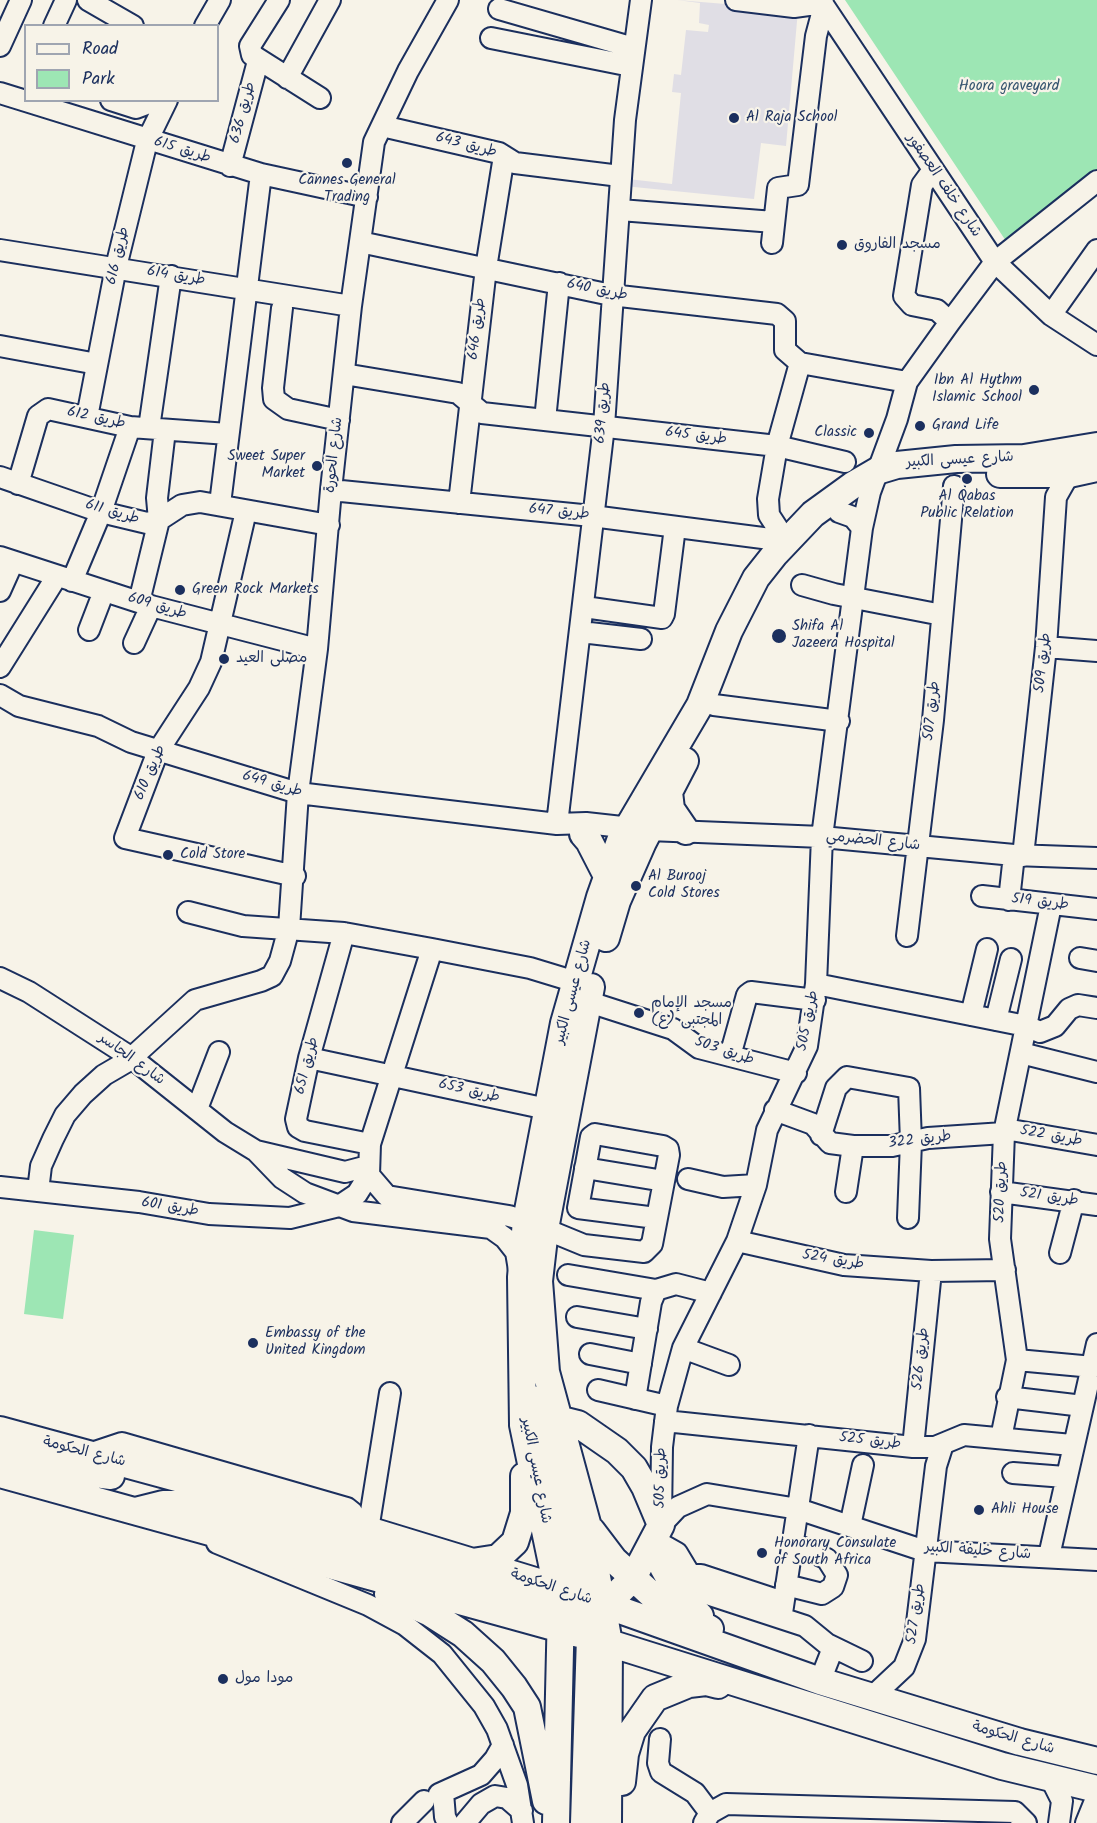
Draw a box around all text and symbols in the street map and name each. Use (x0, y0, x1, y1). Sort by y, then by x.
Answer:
legend (24, 24, 219, 102)
text: Road (82, 35, 118, 64)
text: Park (82, 65, 115, 94)
park label: Hoora graveyard (959, 78, 1059, 96)
street label: طريق 636 (227, 80, 261, 146)
place label: Al Raja School (746, 109, 837, 127)
marker: Al Raja School (727, 111, 741, 125)
street label: طريق 643 (433, 130, 499, 162)
street label: شارع خلف العصفور (902, 131, 984, 241)
street label: طريق 615 (151, 134, 213, 168)
marker: Cannes General Trading (340, 156, 354, 170)
place label: Cannes General Trading (298, 172, 396, 207)
street label: طريق 616 (104, 225, 134, 287)
place label: مسجد الفاروق (854, 236, 941, 254)
marker: مسجد الفاروق (835, 238, 849, 252)
street label: طريق 614 (146, 264, 206, 290)
street label: طريق 640 (565, 276, 629, 306)
street label: طريق 646 (465, 297, 491, 361)
place label: Ibn Al Hythm Islamic School (932, 372, 1022, 407)
street label: طريق 639 (592, 381, 616, 445)
marker: Ibn Al Hythm Islamic School (1027, 383, 1041, 397)
street label: طريق 612 (65, 404, 127, 434)
street label: شارع الحورة (322, 416, 348, 494)
place label: Grand Life (932, 417, 999, 435)
marker: Grand Life (913, 419, 927, 433)
street label: طريق 645 (664, 424, 728, 450)
place label: Classic (814, 424, 857, 442)
marker: Classic (862, 426, 876, 440)
place label: Sweet Super Market (228, 448, 305, 483)
street label: شارع عيسى الكبير (906, 449, 1014, 473)
marker: Sweet Super Market (310, 459, 324, 473)
marker: Al Qabas Public Relation (960, 472, 974, 486)
place label: Al Qabas Public Relation (920, 488, 1014, 523)
street label: طريق 611 (83, 497, 141, 529)
street label: طريق 647 (528, 501, 590, 525)
place label: Green Rock Markets (192, 581, 319, 599)
marker: Green Rock Markets (173, 583, 187, 597)
street label: طريق 609 (125, 590, 189, 624)
place label: Shifa Al Jazeera Hospital (792, 618, 895, 653)
marker: Shifa Al Jazeera Hospital (770, 627, 788, 645)
street label: طريق 509 (1032, 632, 1056, 694)
place label: مصلى العيد (236, 650, 307, 668)
marker: مصلى العيد (217, 652, 231, 666)
street label: طريق 507 (921, 680, 945, 742)
street label: طريق 610 (131, 743, 171, 803)
street label: طريق 649 (240, 768, 304, 802)
street label: شارع الحضرمي (825, 828, 921, 856)
place label: Cold Store (180, 846, 245, 864)
marker: Cold Store (161, 848, 175, 862)
place label: Al Burooj Cold Stores (648, 868, 720, 903)
marker: Al Burooj Cold Stores (629, 879, 643, 893)
street label: طريق 519 (1010, 891, 1070, 915)
street label: شارع عيسى الكبير (551, 938, 597, 1046)
street label: طريق 505 (794, 989, 824, 1053)
place label: مسجد الإمام المجتبى (ع) (651, 995, 732, 1030)
marker: مسجد الإمام المجتبى (ع) (632, 1006, 646, 1020)
street label: شارع الجاسر (94, 1030, 168, 1090)
street label: طريق 503 (692, 1034, 756, 1070)
street label: طريق 651 (292, 1035, 324, 1097)
street label: طريق 653 (437, 1076, 501, 1108)
street label: طريق 522 (1018, 1123, 1084, 1151)
street label: طريق 322 (887, 1128, 953, 1154)
street label: طريق 520 (992, 1161, 1012, 1223)
street label: طريق 521 (1019, 1185, 1079, 1211)
street label: طريق 601 (140, 1195, 200, 1221)
street label: طريق 524 (801, 1247, 865, 1275)
place label: Embassy of the United Kingdom (265, 1325, 365, 1360)
street label: طريق 526 (910, 1327, 934, 1391)
marker: Embassy of the United Kingdom (246, 1336, 260, 1350)
street label: شارع عيسى الكبير (516, 1417, 554, 1525)
street label: طريق 525 (838, 1430, 902, 1454)
street label: شارع الحكومة (41, 1434, 127, 1472)
street label: طريق 505 (652, 1447, 672, 1509)
place label: Ahli House (991, 1501, 1059, 1519)
marker: Ahli House (972, 1503, 986, 1517)
place label: Honorary Consulate of South Africa (774, 1535, 896, 1570)
street label: شارع خليفة الكبير (924, 1539, 1032, 1565)
marker: Honorary Consulate of South Africa (755, 1546, 769, 1560)
street label: شارع الحكومة (508, 1566, 594, 1610)
street label: طريق 527 (904, 1582, 930, 1646)
place label: مودا مول (235, 1670, 293, 1688)
marker: مودا مول (216, 1672, 230, 1686)
street label: شارع الحكومة (970, 1719, 1056, 1759)

